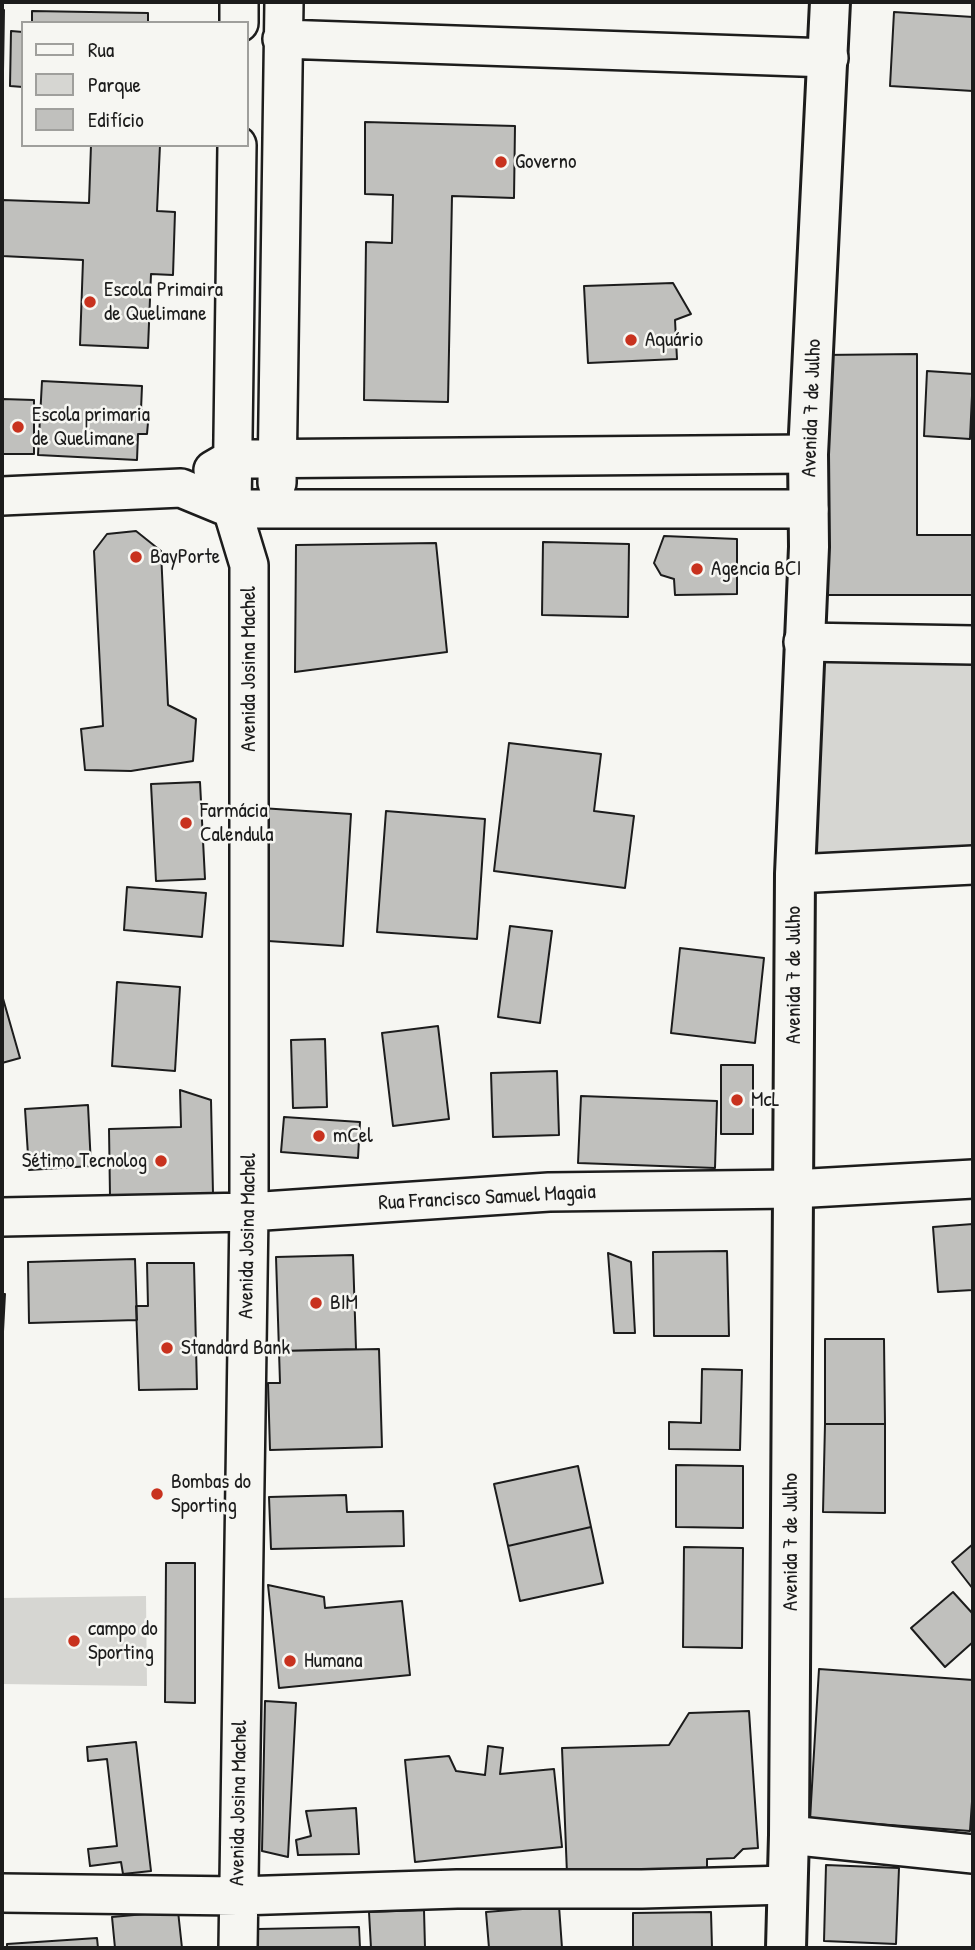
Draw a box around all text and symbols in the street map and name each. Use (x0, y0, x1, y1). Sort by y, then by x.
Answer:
legend (21, 21, 248, 147)
text: Rua (88, 35, 114, 64)
text: Parque (88, 70, 141, 99)
text: Edifício (88, 105, 144, 134)
place label: Governo (515, 149, 576, 175)
marker: Governo (493, 154, 509, 170)
place label: Escola Primaira de Quelimane (104, 277, 223, 327)
marker: Escola Primaira de Quelimane (82, 294, 98, 310)
place label: Aquário (645, 327, 703, 353)
marker: Aquário (623, 332, 639, 348)
street label: Avenida 7 de Julho (797, 339, 827, 477)
place label: Escola primaria de Quelimane (32, 402, 150, 452)
marker: Escola primaria de Quelimane (10, 419, 26, 435)
place label: BayPorte (150, 544, 220, 570)
marker: BayPorte (128, 549, 144, 565)
place label: Agencia BCI (711, 556, 801, 582)
marker: Agencia BCI (689, 561, 705, 577)
street label: Avenida Josina Machel (236, 586, 262, 752)
place label: Farmácia Calendula (200, 798, 274, 848)
marker: Farmácia Calendula (178, 815, 194, 831)
street label: Avenida 7 de Julho (781, 906, 807, 1044)
place label: McL (751, 1087, 779, 1113)
marker: McL (729, 1092, 745, 1108)
place label: mCel (333, 1123, 373, 1149)
marker: mCel (311, 1128, 327, 1144)
place label: Sétimo Tecnolog (22, 1148, 147, 1174)
marker: Sétimo Tecnolog (153, 1153, 169, 1169)
street label: Avenida Josina Machel (234, 1153, 262, 1319)
street label: Rua Francisco Samuel Magaia (378, 1180, 596, 1216)
place label: BIM (330, 1290, 358, 1316)
marker: BIM (308, 1295, 324, 1311)
place label: Standard Bank (181, 1335, 290, 1361)
marker: Standard Bank (159, 1340, 175, 1356)
place label: Bombas do Sporting (171, 1469, 251, 1519)
street label: Avenida 7 de Julho (778, 1473, 804, 1611)
marker: Bombas do Sporting (149, 1486, 165, 1502)
place label: campo do Sporting (88, 1616, 158, 1666)
marker: campo do Sporting (66, 1633, 82, 1649)
place label: Humana (304, 1648, 362, 1674)
marker: Humana (282, 1653, 298, 1669)
street label: Avenida Josina Machel (225, 1720, 253, 1886)

